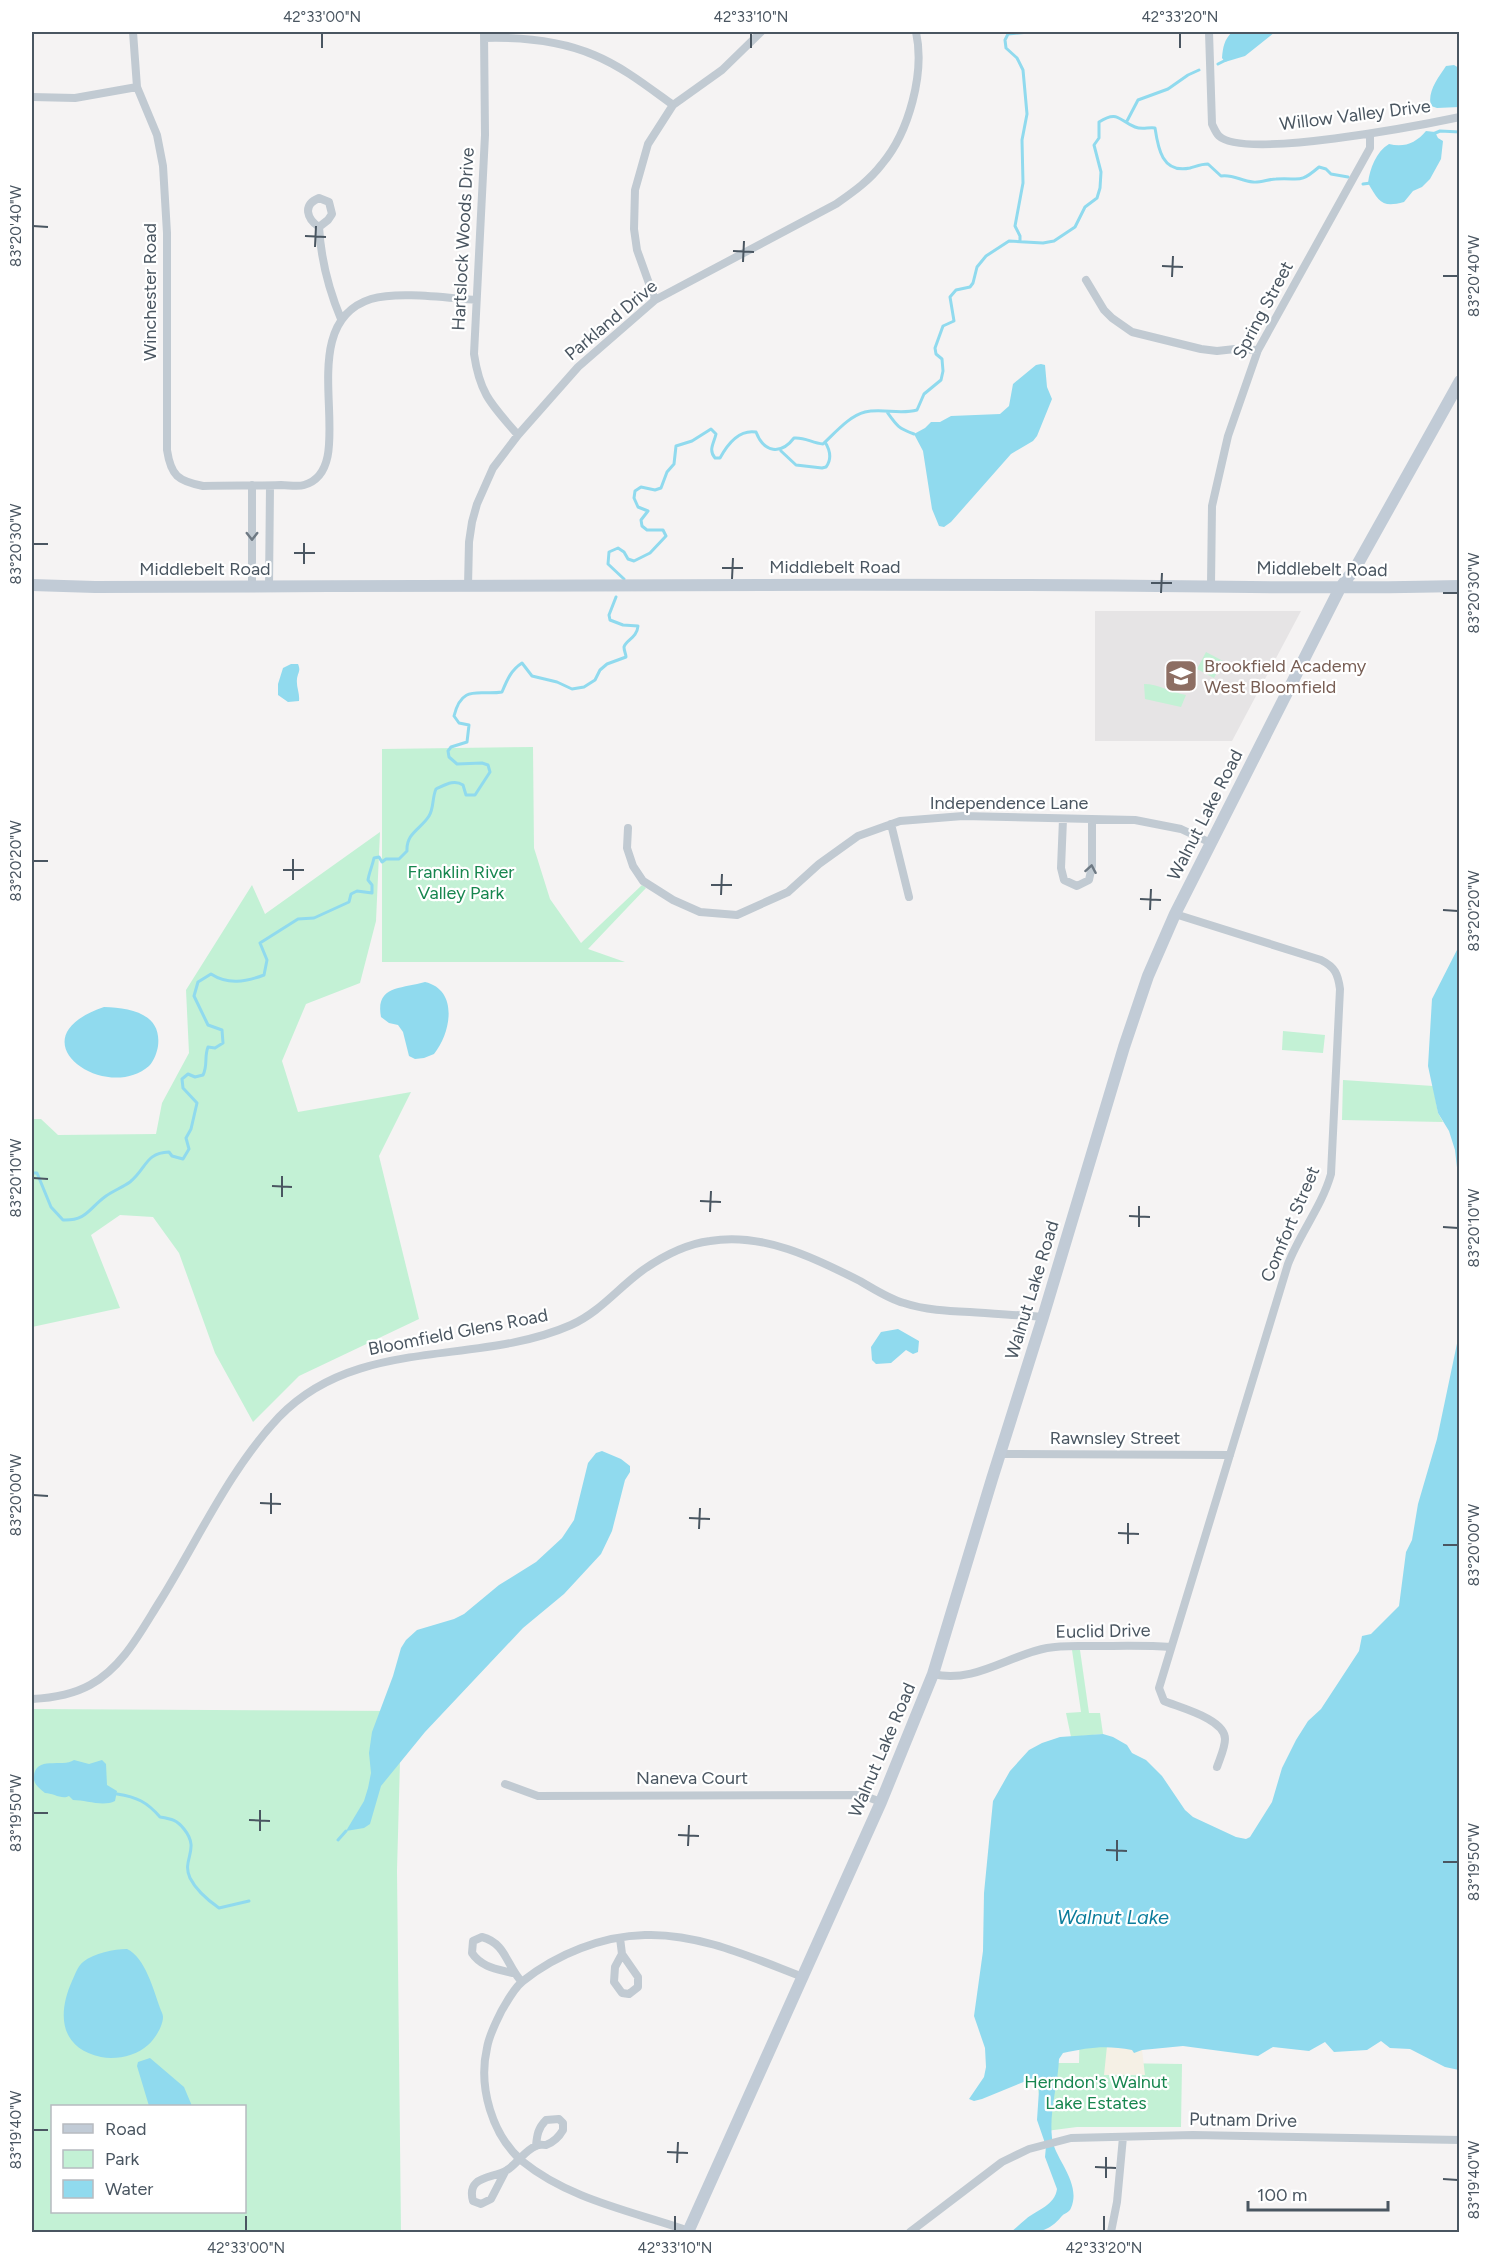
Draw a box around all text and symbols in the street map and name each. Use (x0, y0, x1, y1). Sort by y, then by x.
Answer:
text: 42°33'00"N (283, 8, 361, 26)
text: 42°33'10"N (714, 8, 788, 26)
text: 42°33'20"N (1142, 8, 1218, 26)
street label: Willow Valley Drive (1278, 95, 1432, 135)
street label: Hartslock Woods Drive (447, 147, 479, 331)
text: 83°20'40"W (7, 184, 25, 267)
street label: Winchester Road (139, 223, 161, 361)
text: 83°20'40"W (1465, 234, 1483, 317)
street label: Spring Street (1228, 257, 1298, 363)
street label: Parkland Drive (560, 275, 662, 365)
text: 83°20'30"W (7, 503, 25, 584)
one-way arrow (246, 531, 258, 540)
text: 83°20'30"W (1465, 552, 1483, 633)
street label: Middlebelt Road (769, 556, 901, 578)
street label: Middlebelt Road (1256, 557, 1388, 581)
street label: Middlebelt Road (139, 558, 271, 580)
place label: Brookfield Academy West Bloomfield (1204, 655, 1367, 698)
school or university icon: Brookfield Academy West Bloomfield (1163, 658, 1199, 694)
street label: Walnut Lake Road (1163, 746, 1247, 884)
street label: Independence Lane (930, 792, 1088, 814)
text: 83°20'20"W (7, 820, 25, 902)
park label: Franklin River Valley Park (408, 861, 514, 904)
one-way arrow (1084, 864, 1096, 874)
text: 83°20'20"W (1465, 870, 1483, 952)
text: 83°20'10"W (7, 1138, 25, 1217)
street label: Comfort Street (1256, 1163, 1324, 1285)
text: 83°20'10"W (1465, 1188, 1483, 1267)
street label: Walnut Lake Road (1000, 1218, 1064, 1362)
street label: Bloomfield Glens Road (366, 1304, 550, 1360)
street label: Rawnsley Street (1050, 1427, 1181, 1449)
text: 83°20'00"W (7, 1453, 25, 1536)
text: 83°20'00"W (1465, 1503, 1483, 1586)
street label: Euclid Drive (1055, 1619, 1151, 1643)
street label: Walnut Lake Road (844, 1680, 920, 1820)
street label: Naneva Court (636, 1767, 748, 1789)
text: 83°19'50"W (7, 1773, 25, 1852)
text: 83°19'50"W (1465, 1822, 1483, 1901)
water label: Walnut Lake (1057, 1905, 1169, 1929)
park label: Herndon's Walnut Lake Estates (1024, 2071, 1168, 2114)
text: 83°19'40"W (7, 2090, 25, 2169)
legend (51, 2105, 246, 2213)
street label: Putnam Drive (1189, 2108, 1297, 2132)
text: Road (105, 2118, 146, 2140)
text: 83°19'40"W (1465, 2140, 1483, 2219)
text: Park (105, 2148, 140, 2170)
scale bar (1248, 2174, 1388, 2212)
text: Water (105, 2178, 153, 2200)
text: 100 m (1257, 2184, 1307, 2206)
text: 42°33'00"N (207, 2239, 285, 2257)
text: 42°33'10"N (638, 2239, 712, 2257)
text: 42°33'20"N (1066, 2239, 1142, 2257)

